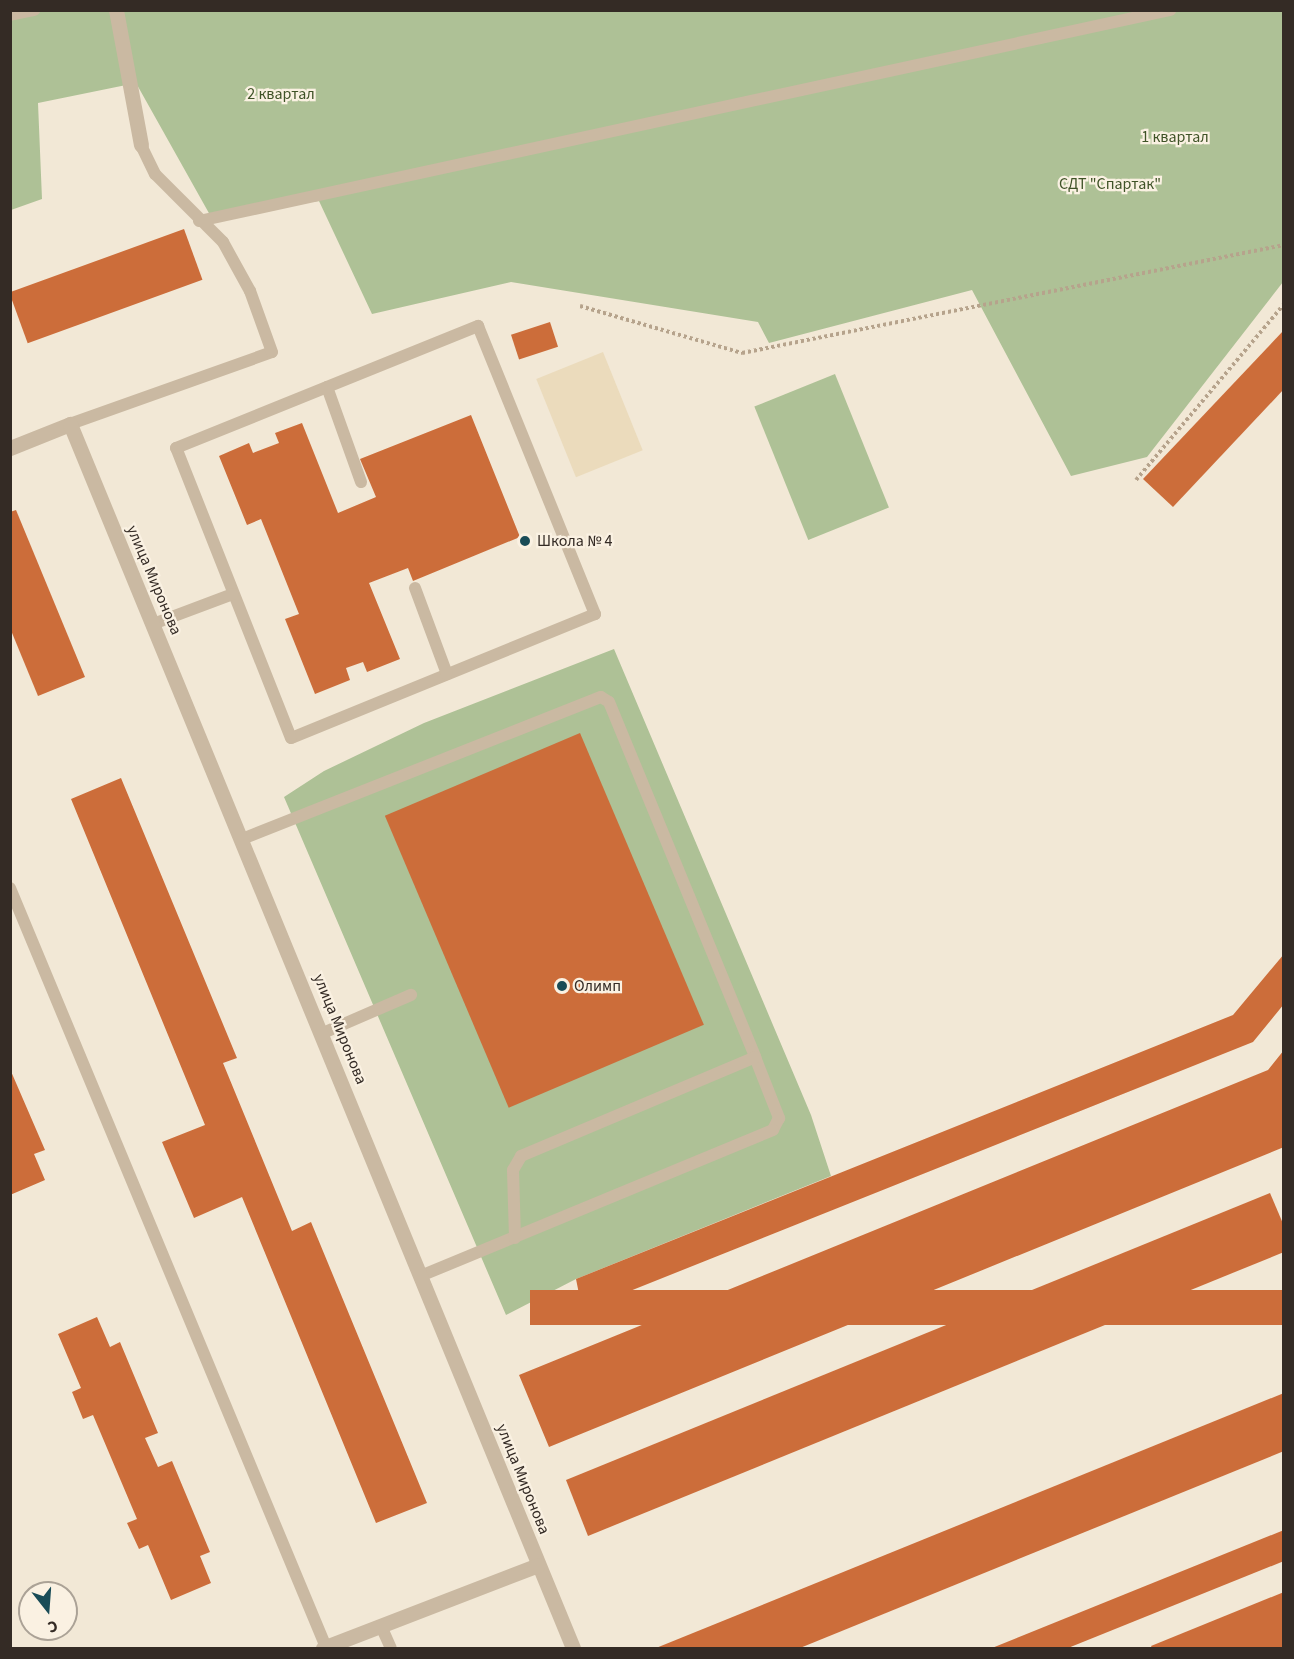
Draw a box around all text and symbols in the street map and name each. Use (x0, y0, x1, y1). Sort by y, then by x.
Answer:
park label: 2 квартал (247, 84, 315, 104)
park label: 1 квартал (1141, 127, 1209, 147)
park label: СДТ "Спартак" (1059, 174, 1161, 194)
street label: улица Миронова (122, 522, 186, 638)
place label: Школа № 4 (537, 531, 613, 551)
marker: Школа № 4 (518, 534, 532, 548)
street label: улица Миронова (309, 971, 371, 1087)
place label: Олимп (574, 976, 621, 996)
marker: Олимп (555, 979, 569, 993)
street label: улица Миронова (492, 1421, 554, 1537)
north arrow (18, 1581, 78, 1641)
text: С (45, 1614, 60, 1638)

